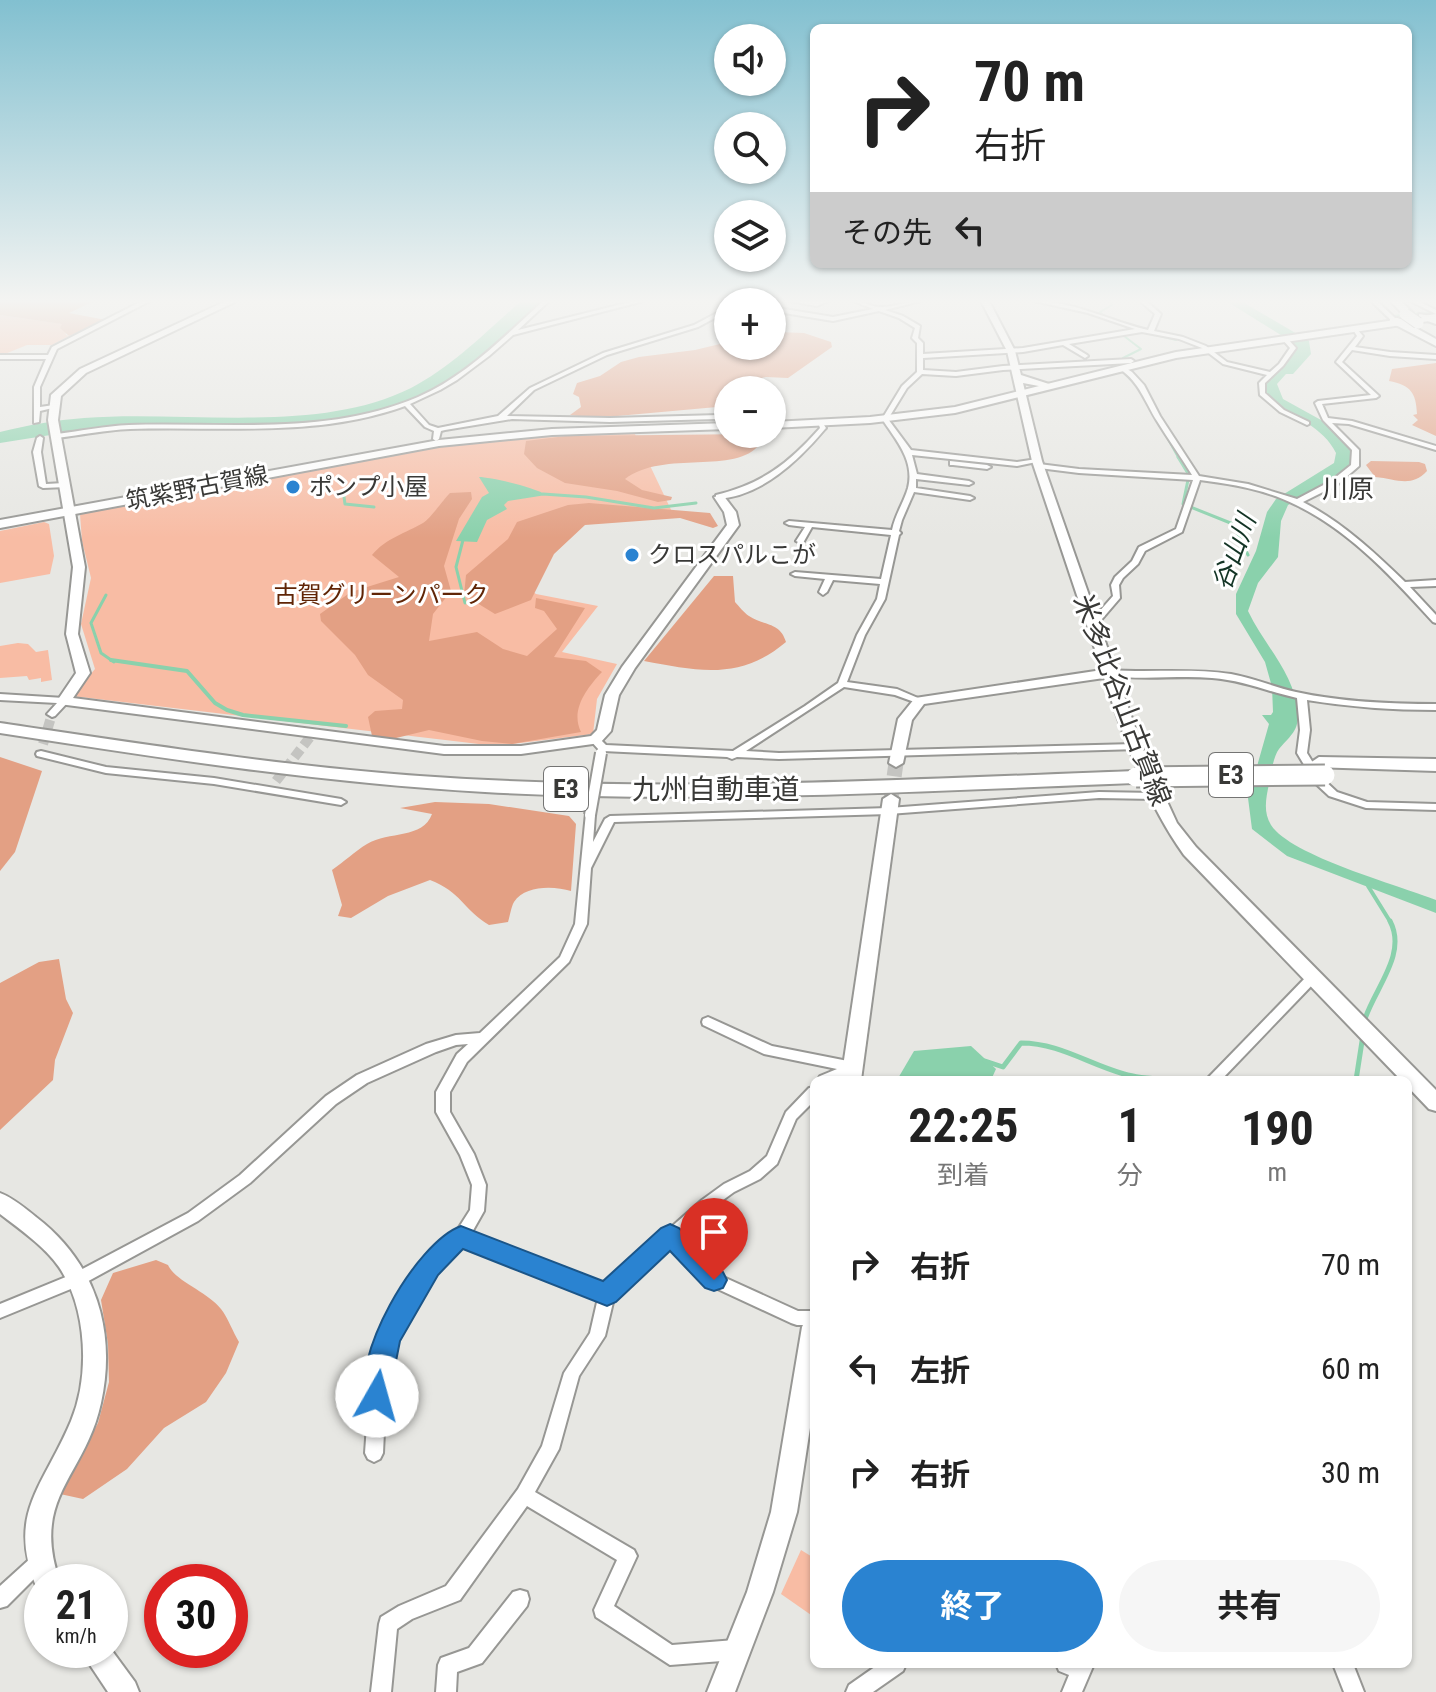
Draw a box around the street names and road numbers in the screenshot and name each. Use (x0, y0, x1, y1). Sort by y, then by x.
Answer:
street label: 筑紫野古賀線 (124, 461, 270, 515)
street label: 米多比谷山古賀線 (1066, 590, 1178, 810)
road number: E3 (1209, 753, 1253, 797)
road number: E3 (544, 767, 588, 811)
street label: 九州自動車道 (632, 773, 800, 806)

